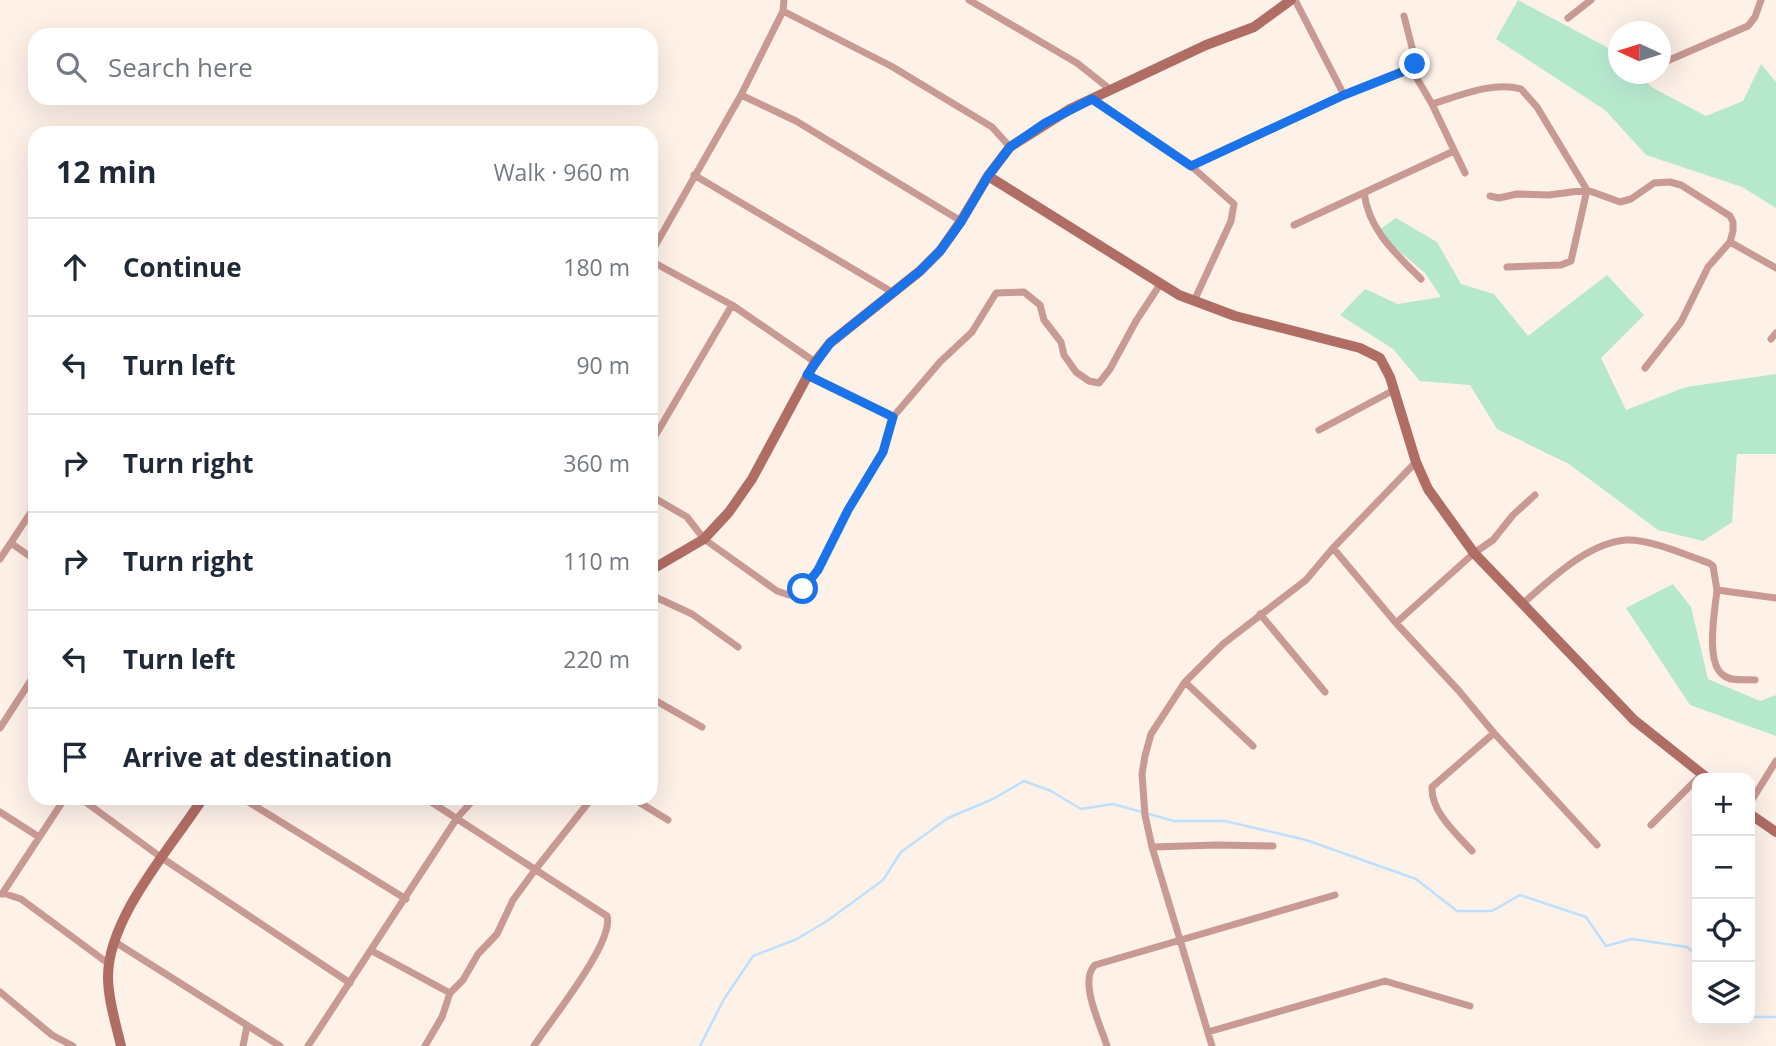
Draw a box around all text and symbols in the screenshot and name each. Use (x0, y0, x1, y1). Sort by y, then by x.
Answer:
north arrow (1608, 21, 1671, 84)
search box (28, 28, 658, 105)
icon: search (52, 48, 90, 86)
route end (1399, 48, 1430, 79)
text: Search here (108, 49, 253, 85)
text: 12 min (56, 151, 156, 192)
text: Walk · 960 m (493, 156, 630, 188)
icon: ahead (56, 248, 94, 286)
text: Continue (123, 249, 242, 285)
text: 180 m (563, 251, 630, 283)
icon: left (56, 346, 94, 384)
text: Turn left (123, 347, 235, 383)
text: 90 m (576, 349, 630, 381)
icon: right (56, 444, 94, 482)
text: Turn right (123, 445, 254, 481)
text: 360 m (563, 447, 630, 479)
icon: right (56, 542, 94, 580)
text: Turn right (123, 543, 254, 579)
text: 110 m (563, 545, 630, 577)
route start (787, 573, 818, 604)
icon: left (56, 640, 94, 678)
text: Turn left (123, 641, 235, 677)
text: 220 m (563, 643, 630, 675)
icon: arrive (56, 738, 94, 776)
text: Arrive at destination (123, 739, 392, 775)
map controls (1692, 773, 1755, 1025)
button: + (1692, 773, 1755, 836)
button: − (1692, 836, 1755, 899)
button: locate (1692, 899, 1755, 962)
button: layers (1692, 962, 1755, 1025)

